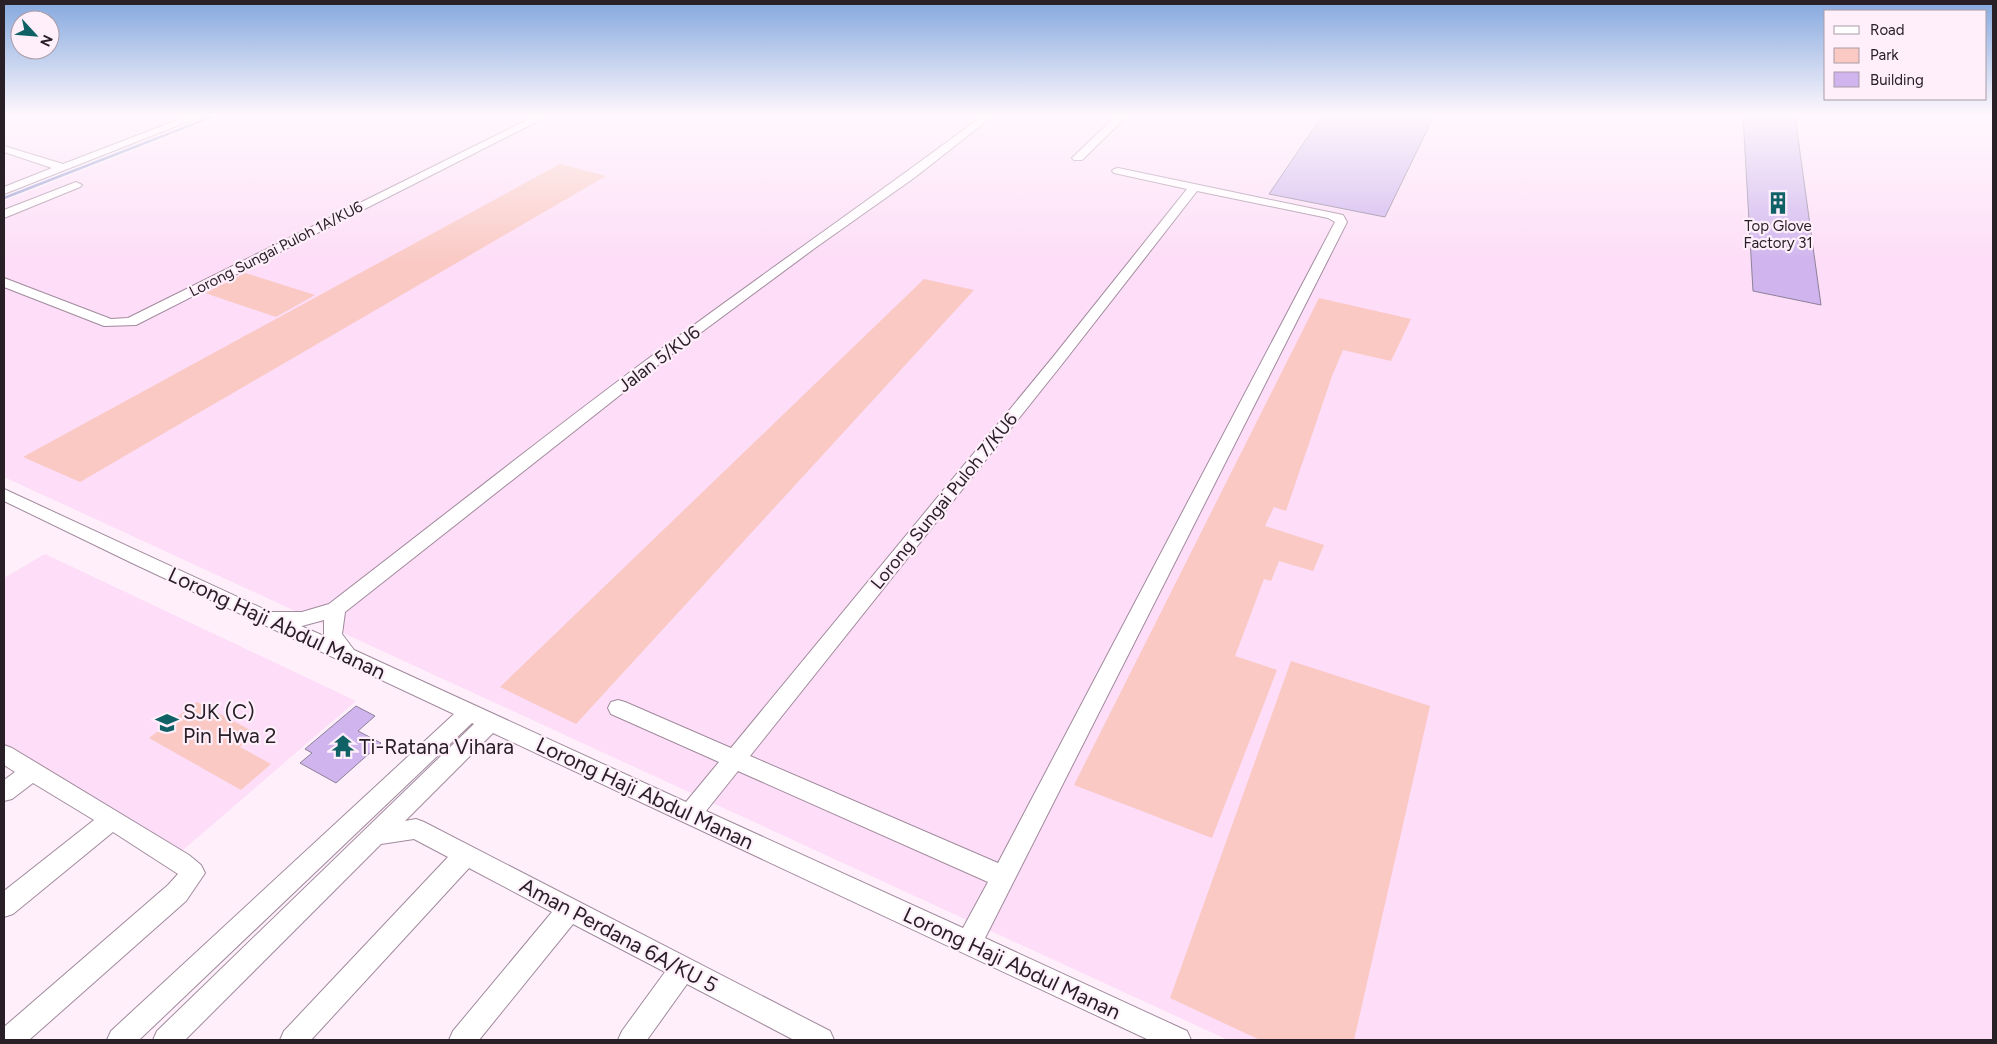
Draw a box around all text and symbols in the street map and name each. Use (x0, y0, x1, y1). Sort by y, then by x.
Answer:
north arrow (10, 10, 60, 60)
legend (1824, 10, 1987, 100)
text: Road (1870, 21, 1905, 39)
text: N (36, 32, 56, 49)
text: Park (1870, 46, 1899, 64)
text: Building (1870, 71, 1924, 89)
building icon: Top Glove Factory 31 (1765, 190, 1791, 216)
street label: Lorong Sungai Puloh 1A/KU6 (186, 197, 366, 301)
place label: Top Glove Factory 31 (1743, 217, 1813, 252)
street label: Jalan 5/KU6 (614, 321, 704, 397)
street label: Lorong Sungai Puloh 7/KU6 (866, 408, 1022, 594)
street label: Lorong Haji Abdul Manan (164, 562, 390, 684)
place label: SJK (C) Pin Hwa 2 (183, 699, 277, 748)
school or university icon: SJK (C) Pin Hwa 2 (154, 710, 180, 736)
street label: Lorong Haji Abdul Manan (532, 732, 758, 854)
temple icon: Ti-Ratana Vihara (330, 733, 356, 759)
place label: Ti-Ratana Vihara (359, 734, 514, 759)
street label: Aman Perdana 6A/KU 5 (516, 872, 722, 998)
street label: Lorong Haji Abdul Manan (899, 902, 1125, 1024)

